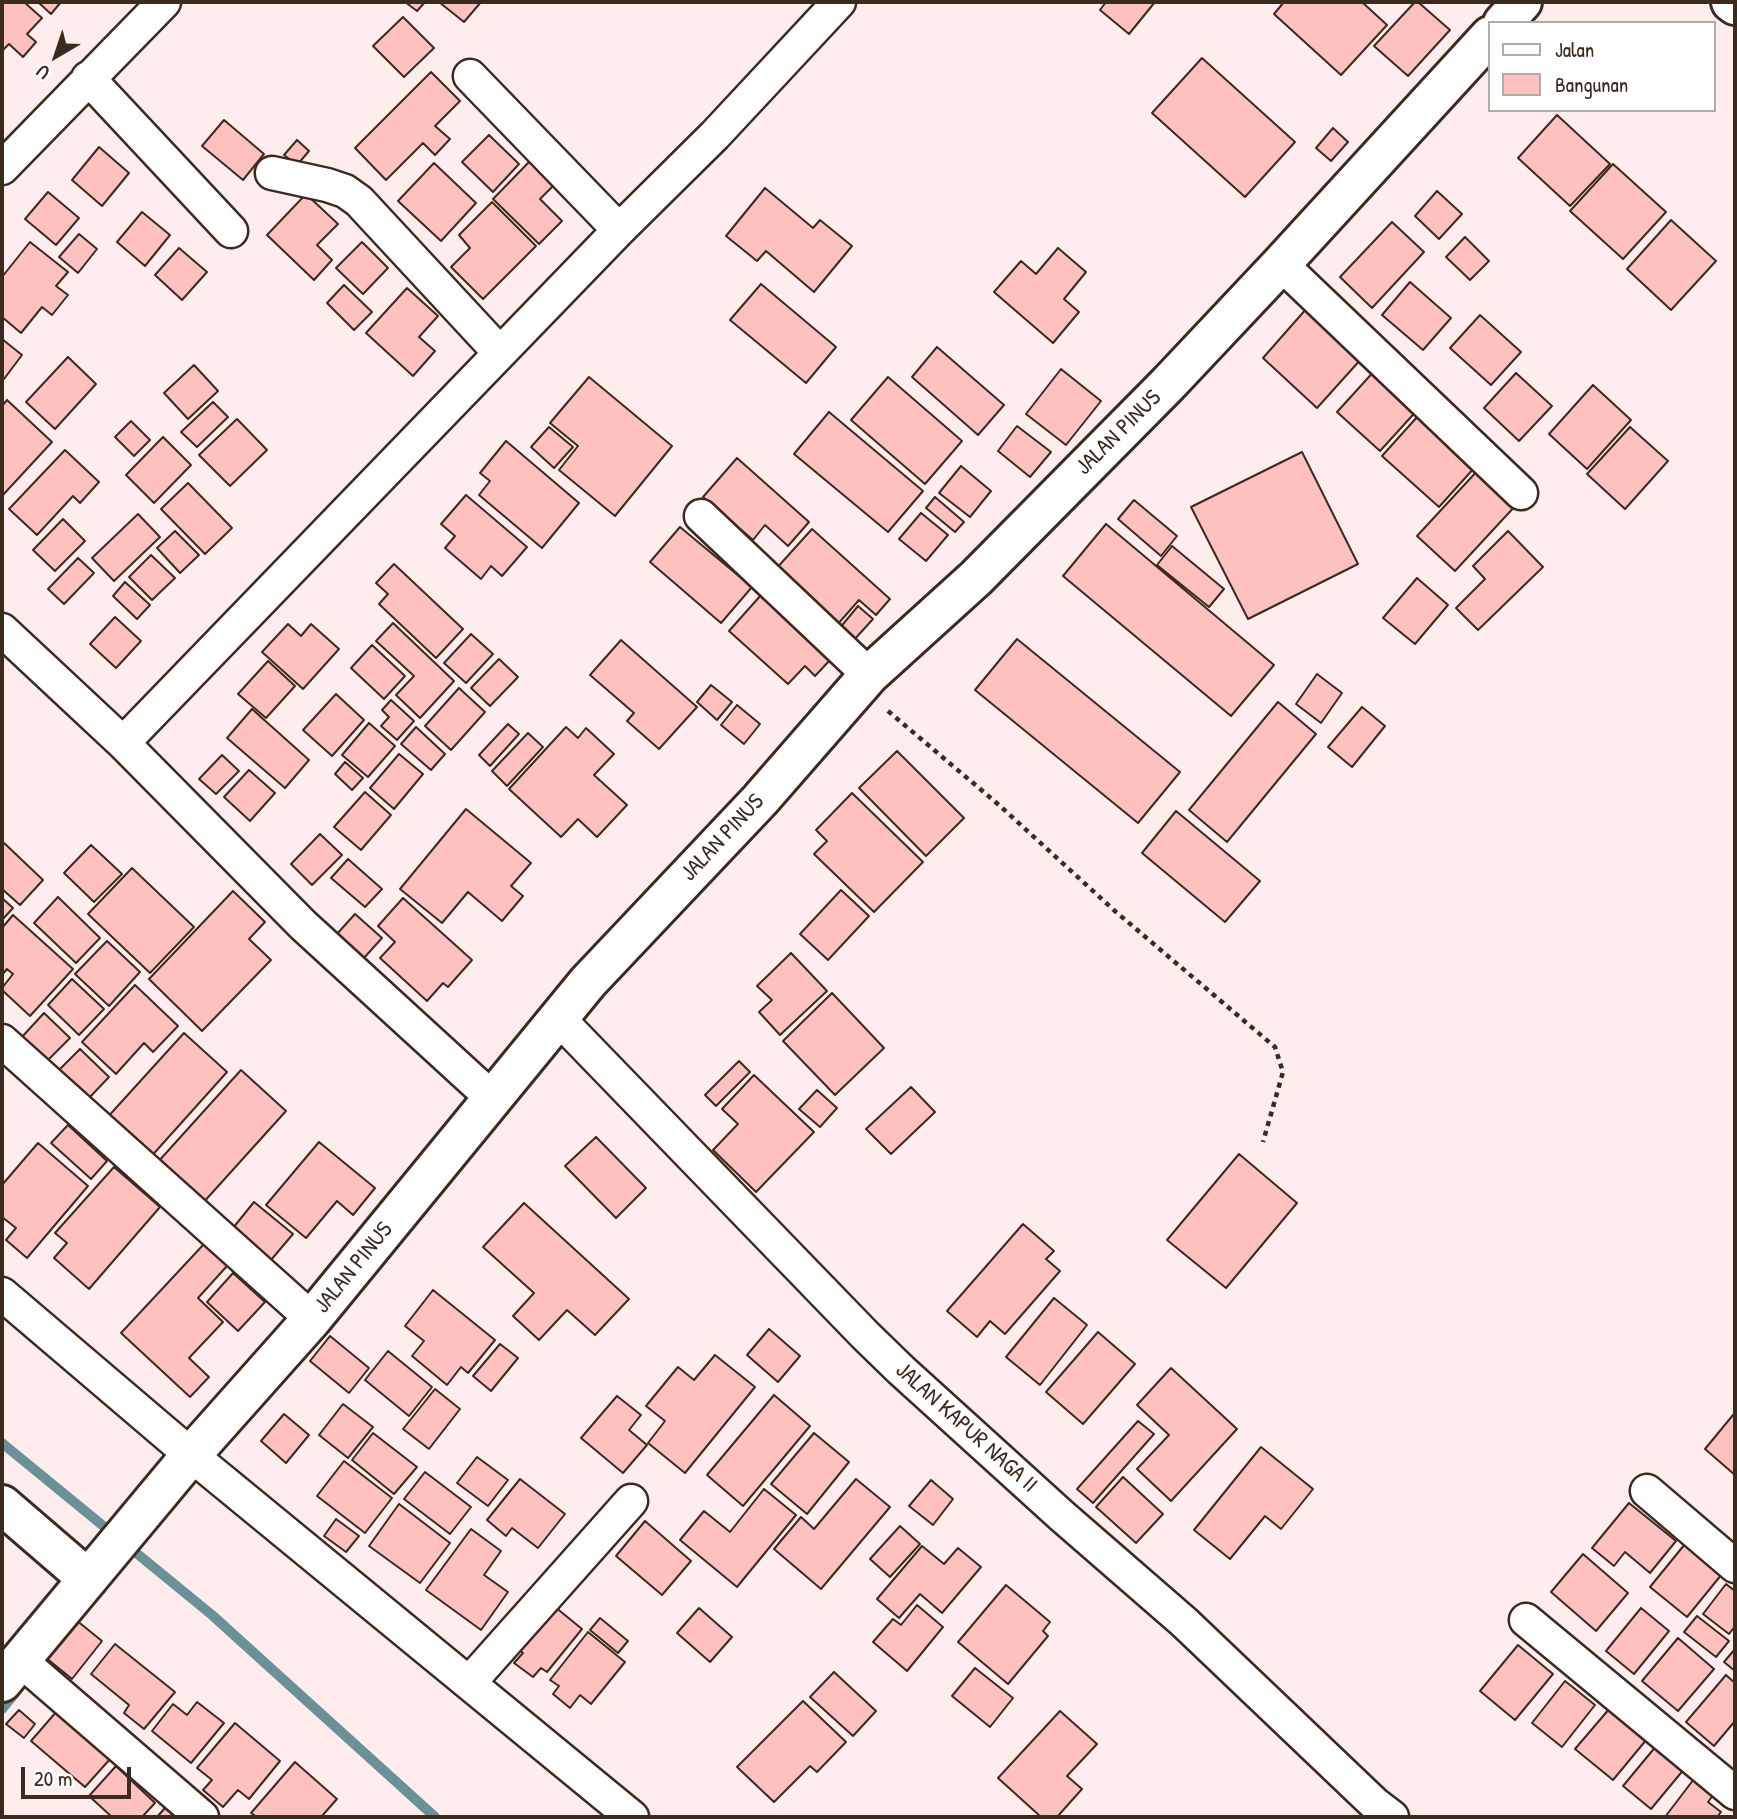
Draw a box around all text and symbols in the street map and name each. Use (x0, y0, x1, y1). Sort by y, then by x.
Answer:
north arrow (21, 21, 91, 91)
legend (1488, 21, 1716, 112)
text: Jalan (1555, 35, 1594, 64)
text: U (31, 59, 55, 86)
text: Bangunan (1555, 70, 1628, 99)
street label: JALAN PINUS (1071, 385, 1167, 481)
street label: JALAN PINUS (676, 789, 770, 887)
street label: JALAN PINUS (309, 1217, 399, 1319)
street label: JALAN KAPUR NAGA II (889, 1357, 1043, 1499)
scale bar (24, 1752, 135, 1796)
text: 20 m (34, 1764, 72, 1793)

